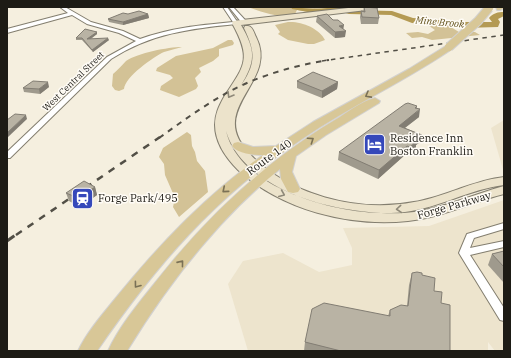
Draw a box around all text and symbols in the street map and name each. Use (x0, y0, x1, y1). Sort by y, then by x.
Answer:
water label: Mine Brook (414, 13, 466, 31)
street label: West Central Street (40, 49, 106, 113)
one-way arrow (227, 91, 234, 98)
one-way arrow (364, 91, 372, 98)
hotel icon: Residence Inn Boston Franklin (362, 131, 388, 157)
place label: Residence Inn Boston Franklin (390, 131, 473, 158)
street label: Route 140 (244, 136, 295, 178)
one-way arrow (307, 138, 314, 145)
station icon: Forge Park/495 (70, 185, 96, 211)
one-way arrow (222, 186, 230, 193)
street label: Forge Parkway (415, 188, 493, 222)
one-way arrow (278, 189, 286, 197)
place label: Forge Park/495 (98, 191, 178, 205)
one-way arrow (396, 204, 402, 213)
one-way arrow (176, 260, 183, 268)
one-way arrow (134, 281, 141, 288)

